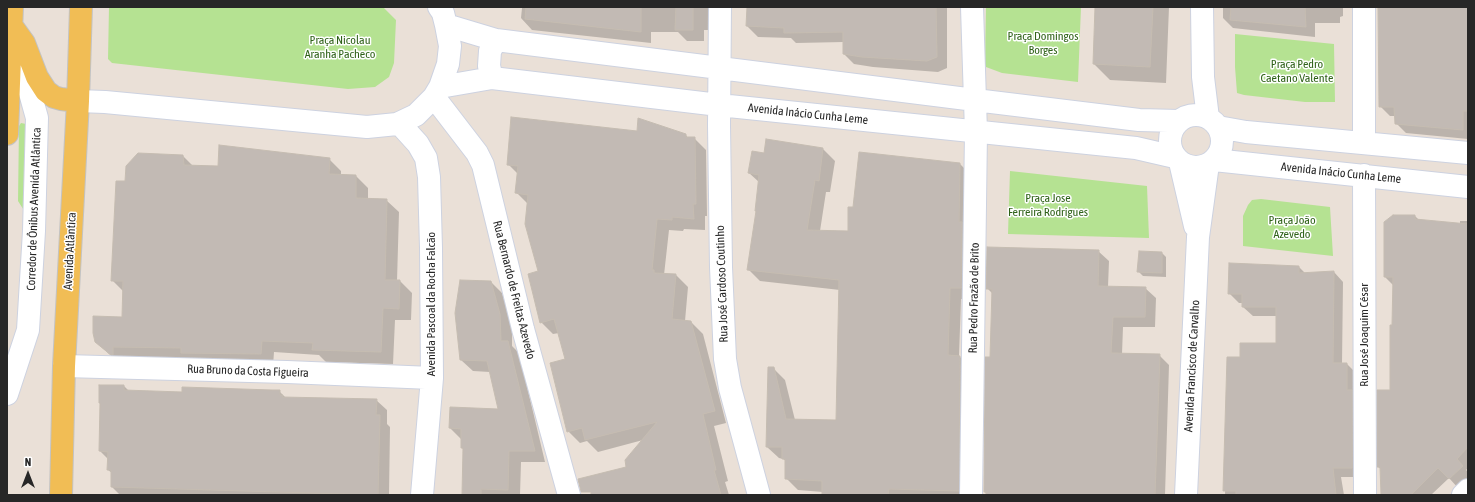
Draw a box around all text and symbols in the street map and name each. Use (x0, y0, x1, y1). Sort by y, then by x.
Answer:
park label: Praça Domingos Borges (1008, 29, 1078, 57)
park label: Praça Nicolau Aranha Pacheco (305, 33, 375, 61)
park label: Praça Pedro Caetano Valente (1261, 57, 1333, 85)
street label: Avenida Inácio Cunha Leme (747, 101, 869, 127)
street label: Corredor de Ônibus Avenida Atlântica (24, 127, 44, 291)
street label: Avenida Inácio Cunha Leme (1280, 160, 1402, 186)
park label: Praça Jose Ferreira Rodrigues (1008, 191, 1088, 219)
street label: Avenida Atlântica (61, 212, 79, 290)
park label: Praça João Azevedo (1268, 213, 1316, 241)
street label: Rua Bernardo de Freitas Azevedo (490, 219, 538, 361)
street label: Rua José Cardoso Coutinho (713, 225, 731, 343)
street label: Avenida Pascoal da Rocha Falcão (424, 232, 438, 376)
street label: Rua Pedro Frazão de Brito (966, 242, 982, 354)
street label: Rua José Joaquim César (1357, 283, 1371, 387)
street label: Avenida Francisco de Carvalho (1181, 299, 1203, 433)
street label: Rua Bruno da Costa Figueira (187, 362, 309, 380)
north arrow (8, 454, 48, 494)
text: N (25, 456, 31, 468)

